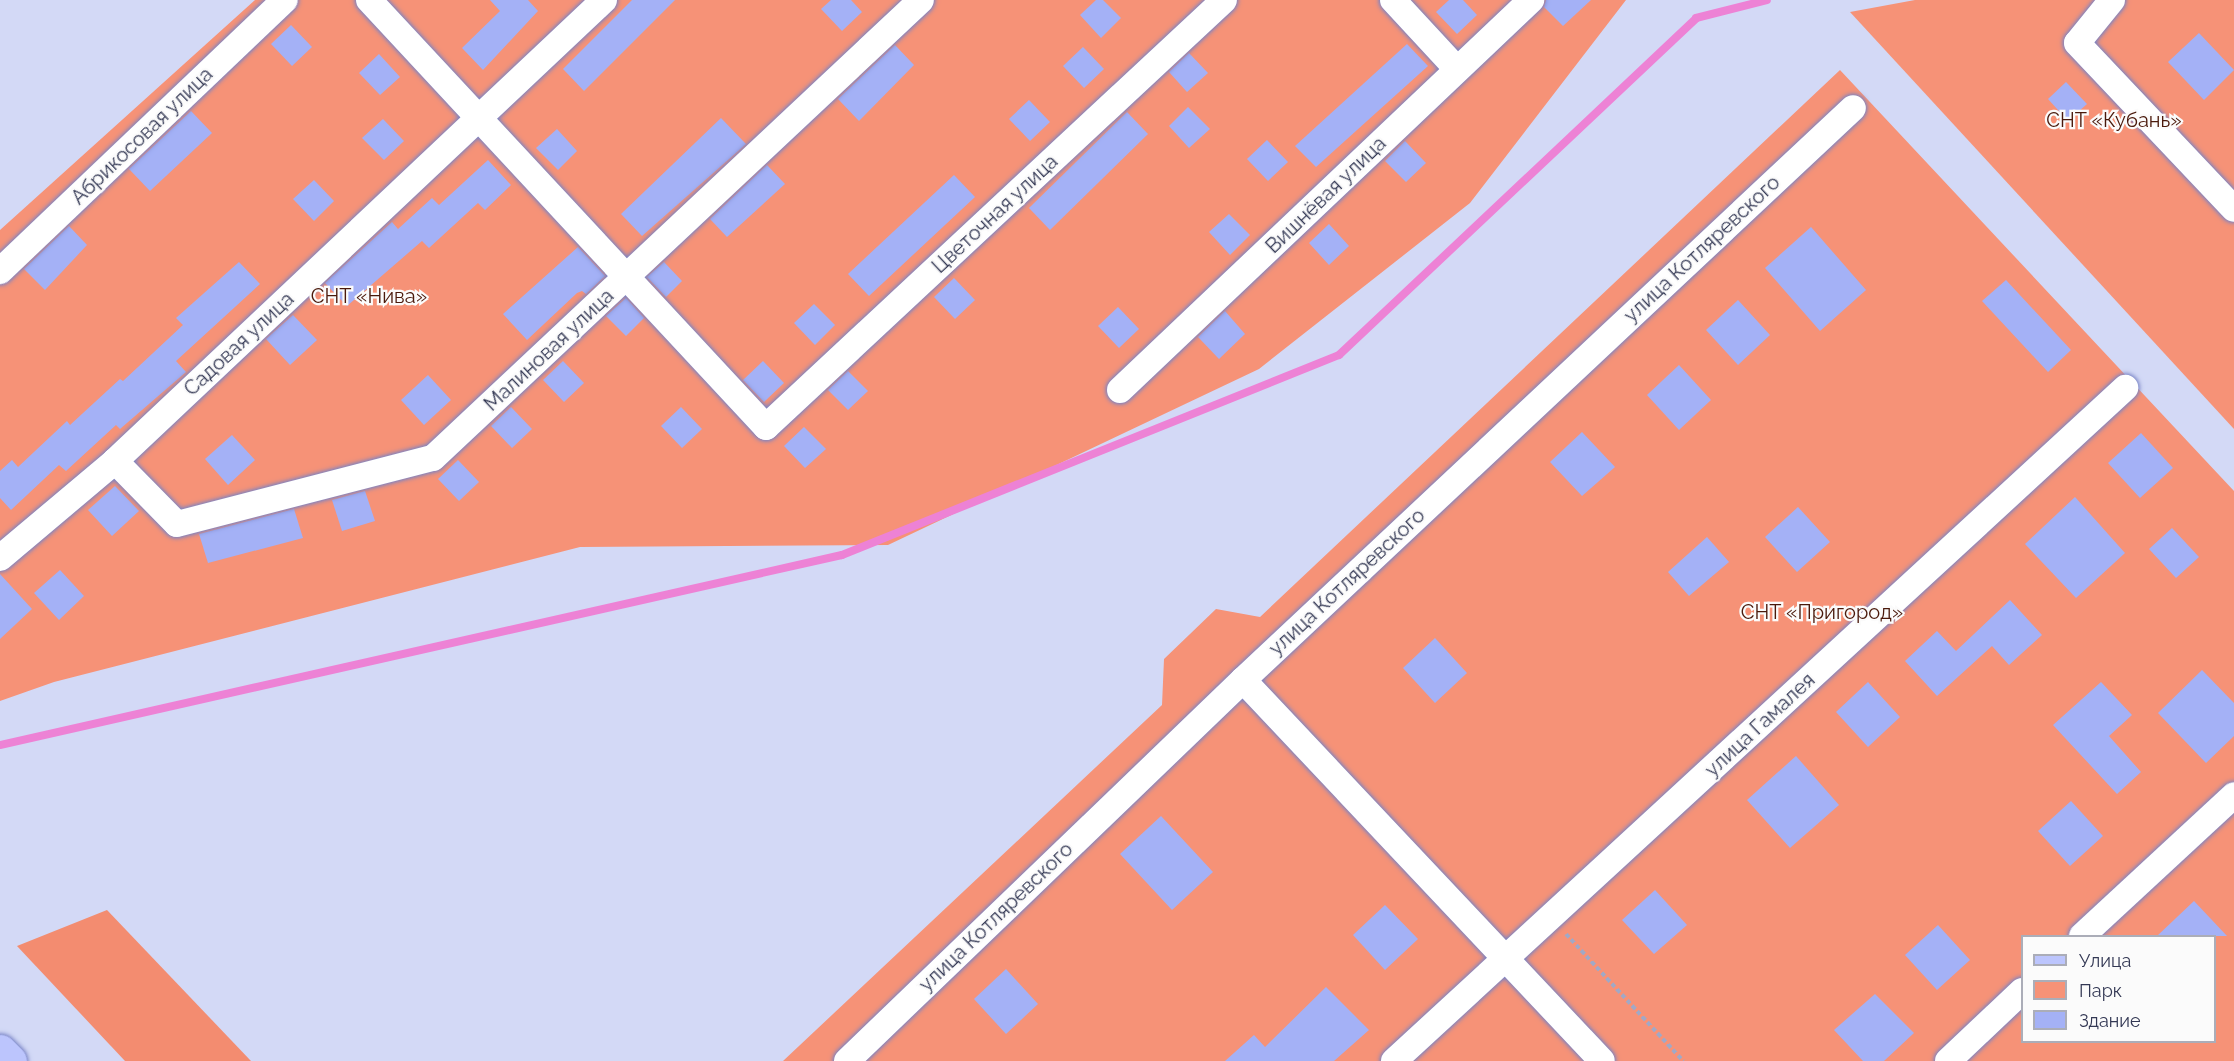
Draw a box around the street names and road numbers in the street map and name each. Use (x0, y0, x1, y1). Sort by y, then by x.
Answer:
street label: Абрикосовая улица (66, 62, 218, 210)
street label: Вишнёвая улица (1261, 131, 1391, 259)
street label: Цветочная улица (927, 149, 1063, 279)
street label: улица Котляревского (1619, 171, 1785, 327)
street label: Малиновая улица (479, 284, 619, 416)
street label: Садовая улица (179, 287, 299, 401)
street label: улица Котляревского (1264, 504, 1430, 660)
street label: улица Гамалея (1700, 668, 1820, 782)
street label: улица Котляревского (914, 837, 1078, 997)

